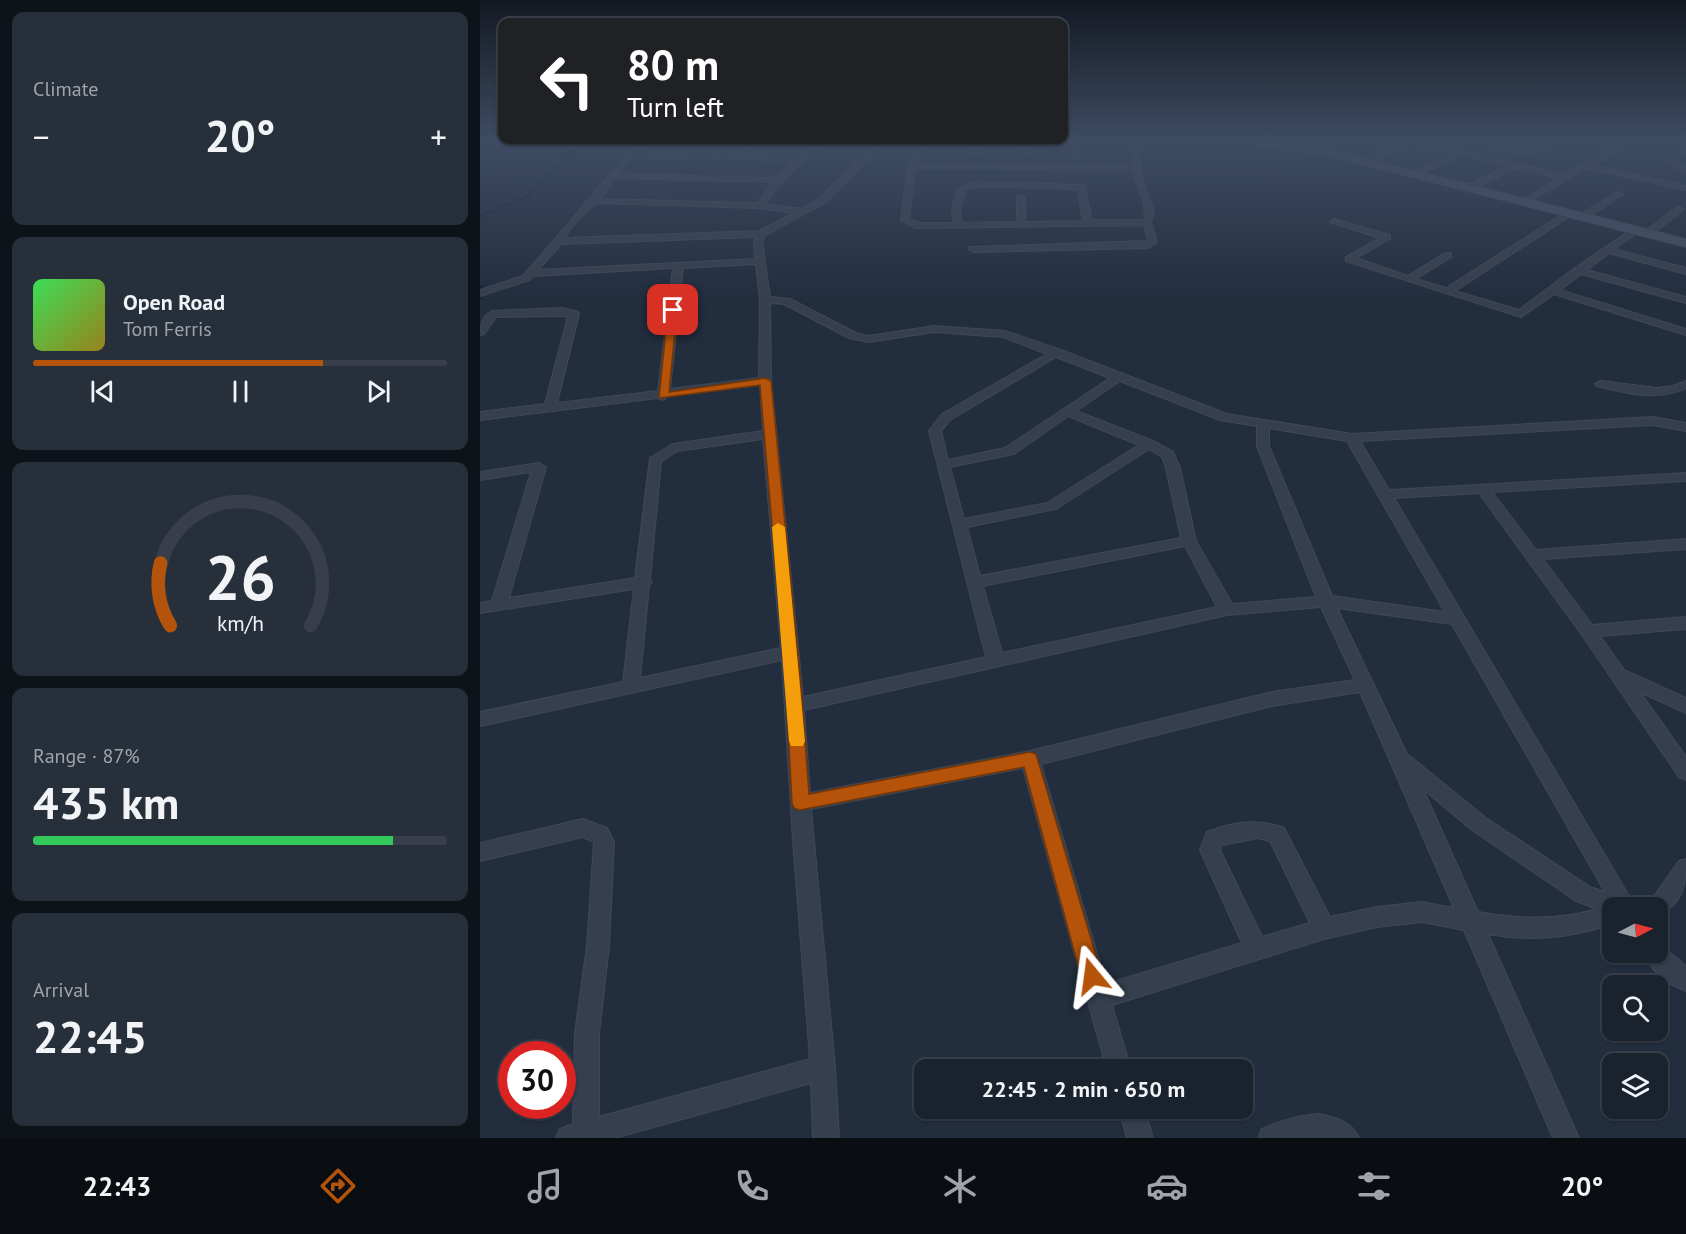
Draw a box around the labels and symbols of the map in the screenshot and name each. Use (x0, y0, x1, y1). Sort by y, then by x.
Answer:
pin (647, 284, 698, 335)
north arrow (1602, 897, 1668, 963)
position arrow (1060, 944, 1124, 1008)
speed limit sign: 30 (498, 1041, 576, 1119)

